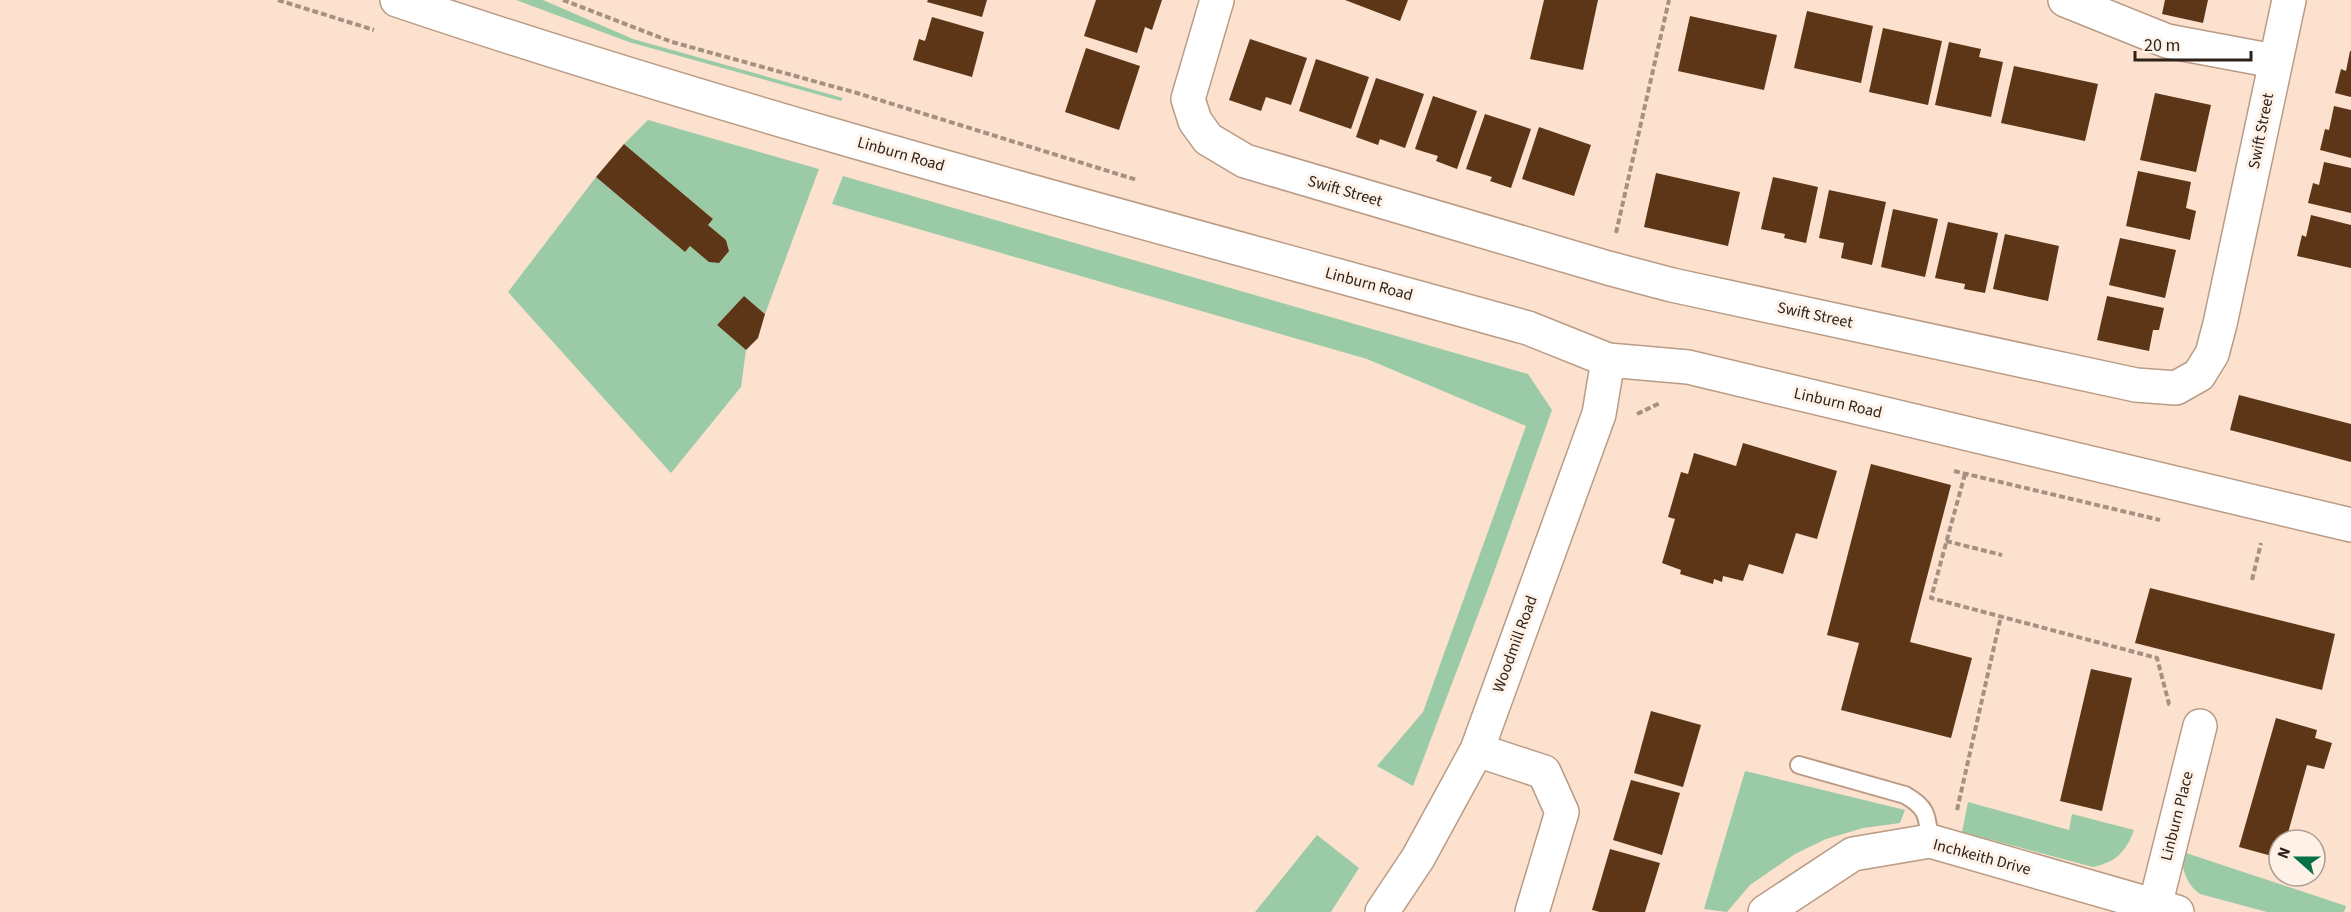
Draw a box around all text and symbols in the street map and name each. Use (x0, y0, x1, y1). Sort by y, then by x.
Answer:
scale bar (2135, 24, 2250, 62)
text: 20 m (2144, 33, 2180, 58)
street label: Swift Street (2243, 91, 2279, 171)
street label: Linburn Road (855, 131, 947, 177)
street label: Swift Street (1305, 170, 1385, 212)
street label: Linburn Road (1323, 262, 1415, 306)
street label: Swift Street (1775, 296, 1855, 334)
street label: Linburn Road (1792, 382, 1884, 424)
street label: Woodmill Road (1487, 592, 1543, 696)
street label: Linburn Place (2155, 769, 2199, 863)
north arrow (2267, 828, 2327, 888)
street label: Inchkeith Drive (1931, 833, 2033, 881)
text: N (2272, 844, 2296, 862)

